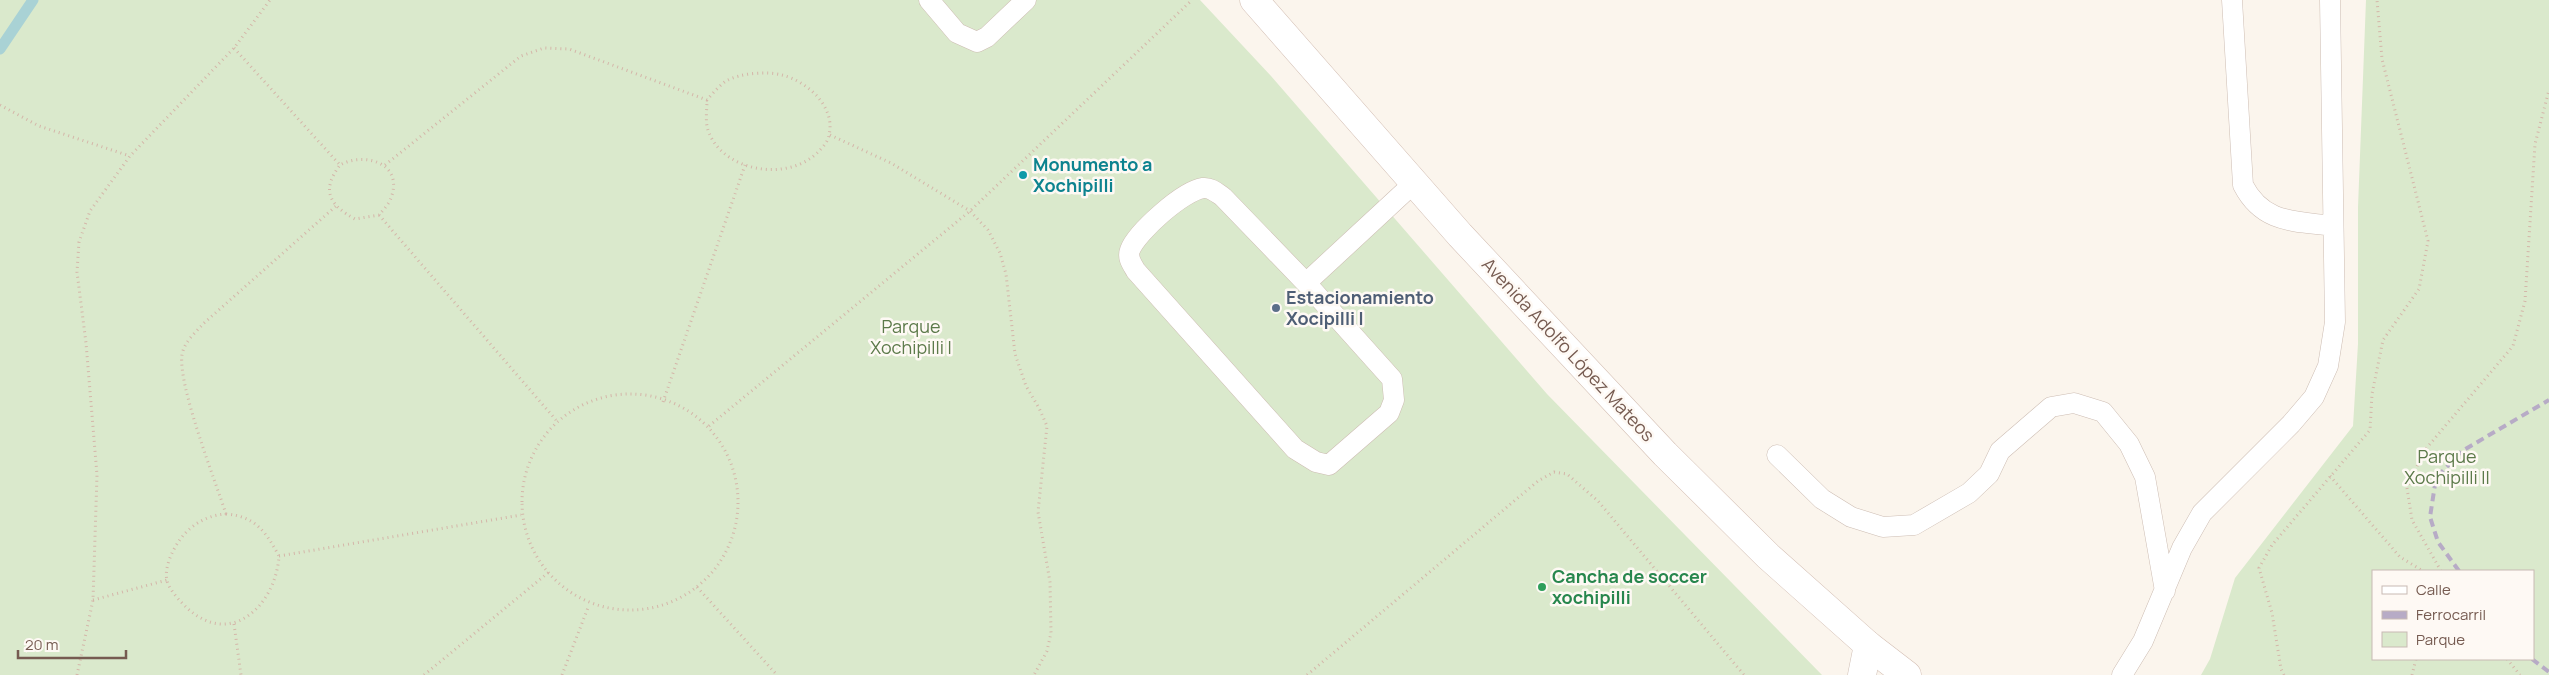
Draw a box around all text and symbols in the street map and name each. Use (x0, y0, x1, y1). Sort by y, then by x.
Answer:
place label: Monumento a Xochipilli (1033, 152, 1152, 197)
marker: Monumento a Xochipilli (1017, 169, 1029, 181)
street label: Avenida Adolfo López Mateos (1477, 252, 1660, 446)
place label: Estacionamiento Xocipilli I (1286, 285, 1434, 330)
marker: Estacionamiento Xocipilli I (1270, 302, 1282, 314)
park label: Parque Xochipilli I (870, 314, 952, 359)
park label: Parque Xochipilli II (2404, 444, 2490, 489)
place label: Cancha de soccer xochipilli (1552, 564, 1707, 609)
legend (2372, 570, 2534, 660)
text: Calle (2416, 579, 2451, 600)
marker: Cancha de soccer xochipilli (1536, 581, 1548, 593)
text: Ferrocarril (2416, 604, 2486, 625)
scale bar (18, 628, 125, 660)
text: Parque (2416, 629, 2465, 650)
text: 20 m (25, 634, 58, 655)

